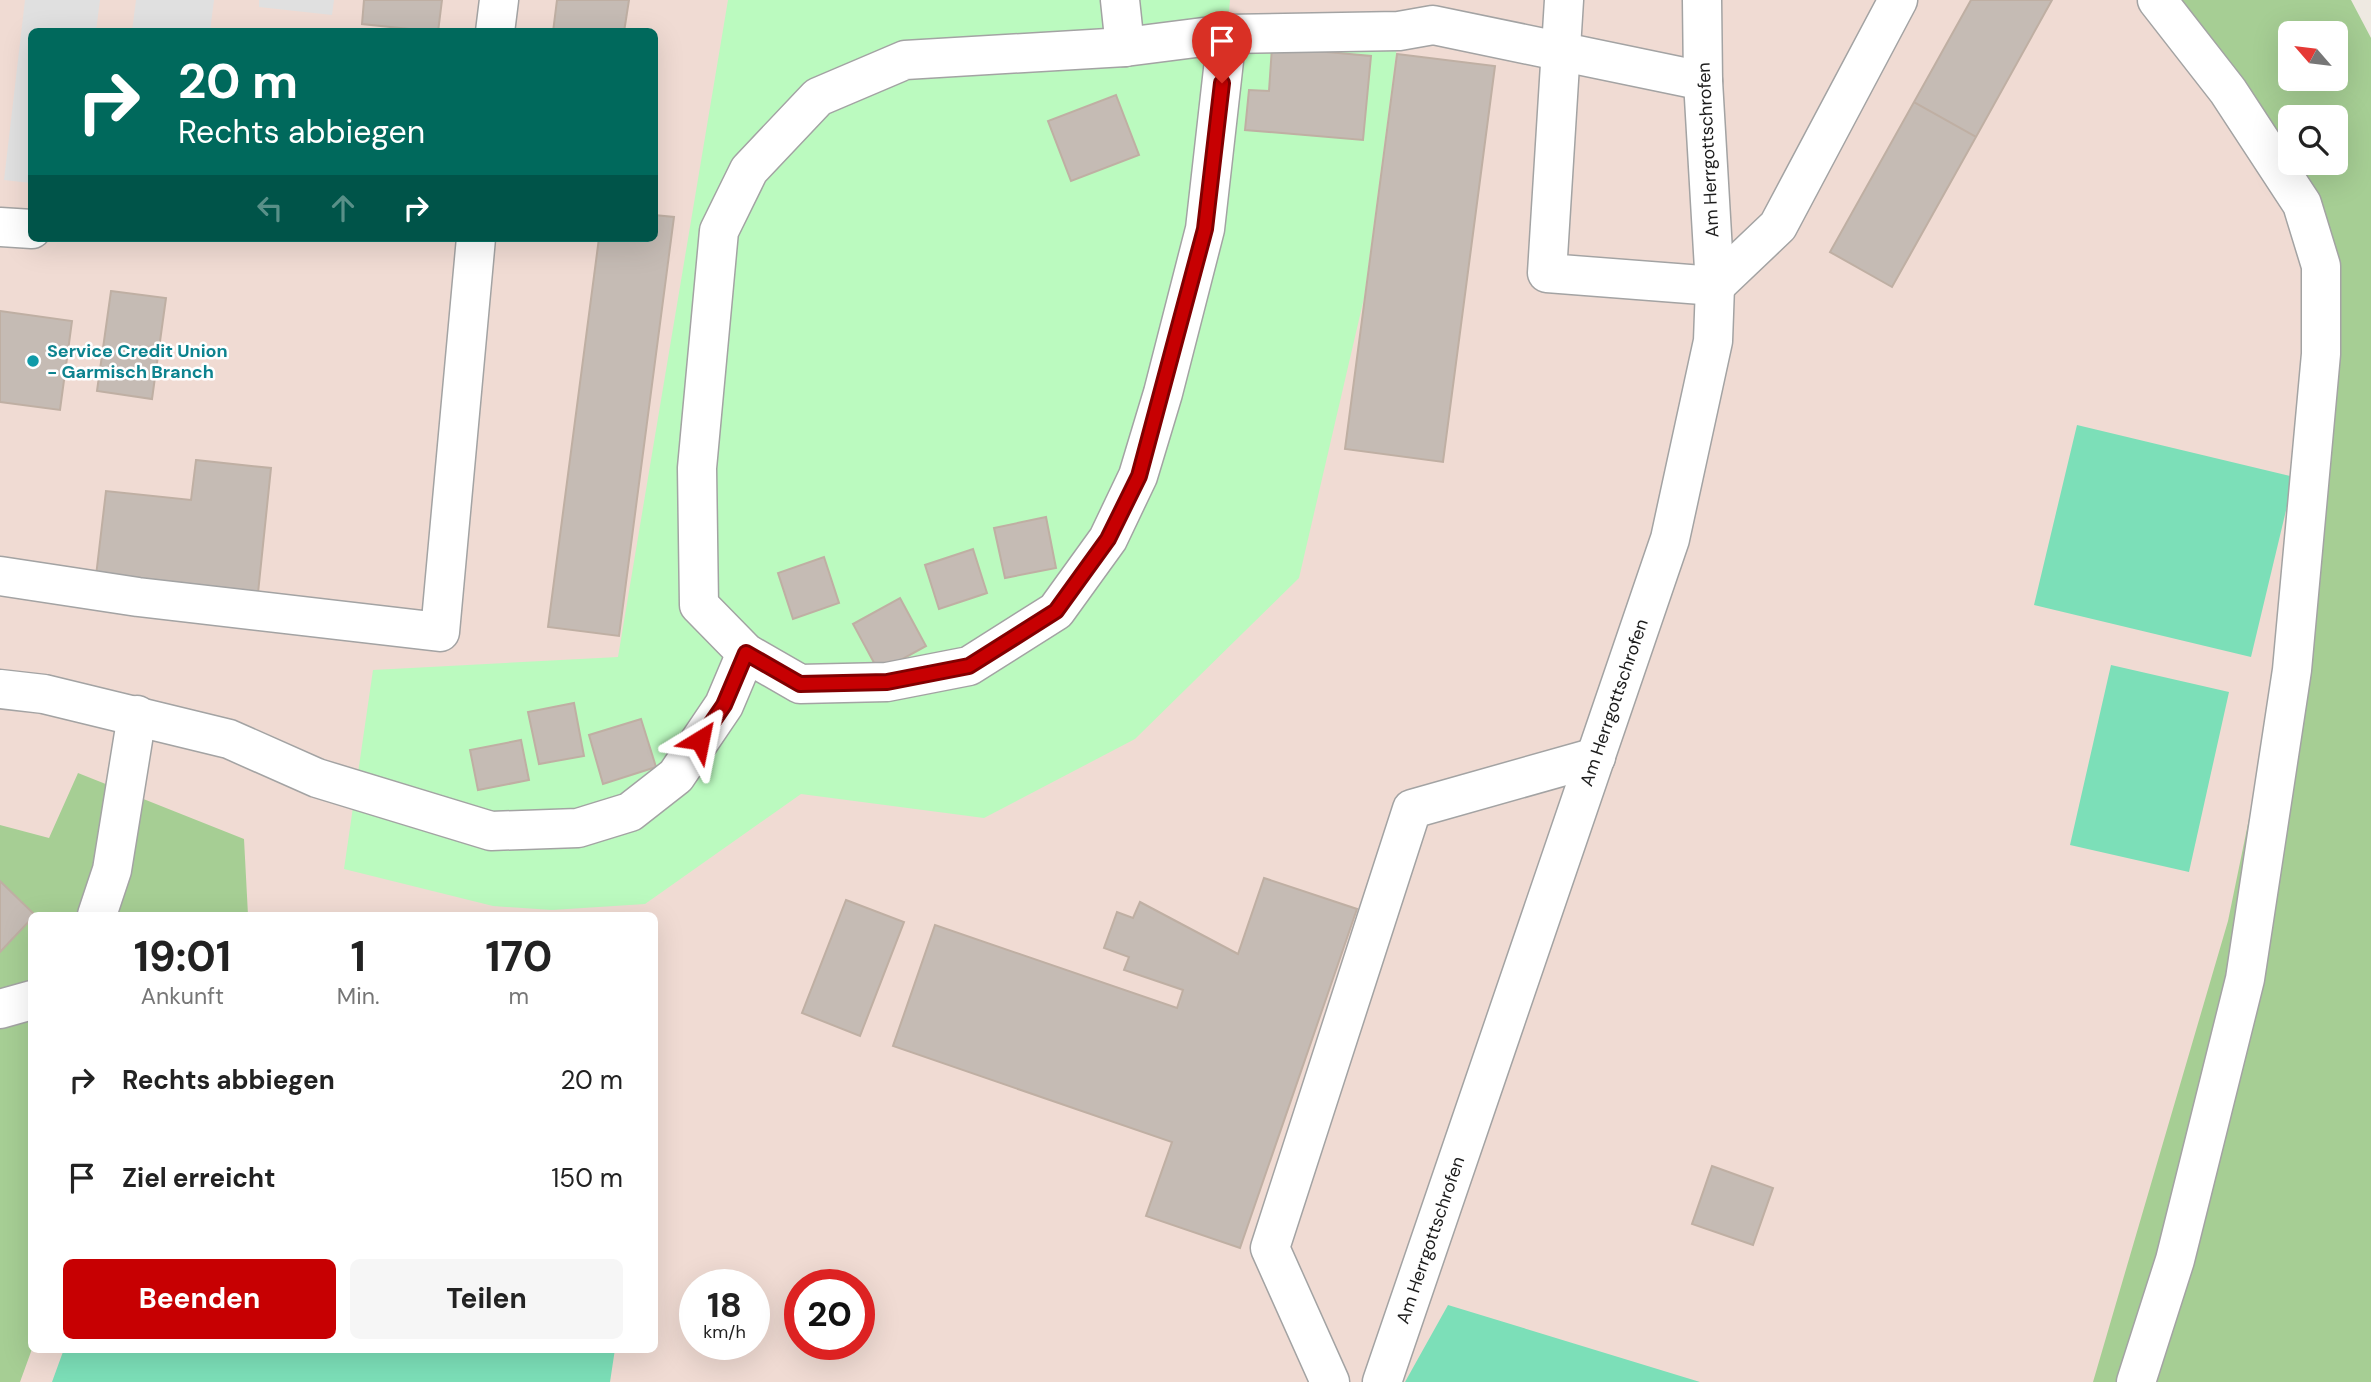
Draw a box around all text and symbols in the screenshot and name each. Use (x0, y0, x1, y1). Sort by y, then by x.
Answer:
pin (1192, 11, 1252, 83)
north arrow (2278, 21, 2348, 91)
map controls (2278, 21, 2348, 175)
icon: arrive (1203, 22, 1241, 60)
text: 20 m (178, 49, 298, 113)
icon: right (63, 56, 154, 147)
street label: Am Herrgottschrofen (1691, 62, 1725, 238)
button: search (2278, 105, 2348, 175)
text: Rechts abbiegen (178, 111, 425, 153)
icon: left (251, 189, 289, 227)
icon: ahead (324, 189, 362, 227)
icon: right (397, 189, 435, 227)
place label: Service Credit Union - Garmisch Branch (47, 339, 228, 384)
marker: Service Credit Union - Garmisch Branch (25, 353, 41, 369)
street label: Am Herrgottschrofen (1574, 616, 1654, 790)
position arrow (663, 703, 737, 777)
text: 19:01 (134, 929, 231, 984)
text: 1 (350, 929, 366, 984)
text: 170 (485, 929, 552, 984)
text: Ankunft (141, 981, 224, 1011)
text: Min. (337, 981, 379, 1011)
text: m (508, 981, 529, 1011)
icon: right (63, 1061, 101, 1099)
text: Rechts abbiegen (122, 1063, 335, 1097)
text: 20 m (560, 1063, 623, 1097)
street label: Am Herrgottschrofen (1391, 1153, 1470, 1327)
icon: arrive (63, 1159, 101, 1197)
text: Ziel erreicht (122, 1161, 275, 1195)
text: 150 m (551, 1161, 623, 1195)
button: Beenden (63, 1259, 336, 1339)
button: Teilen (350, 1259, 623, 1339)
speed limit sign: 20 (784, 1269, 875, 1360)
text: 18 (707, 1282, 742, 1328)
text: km/h (703, 1320, 746, 1344)

